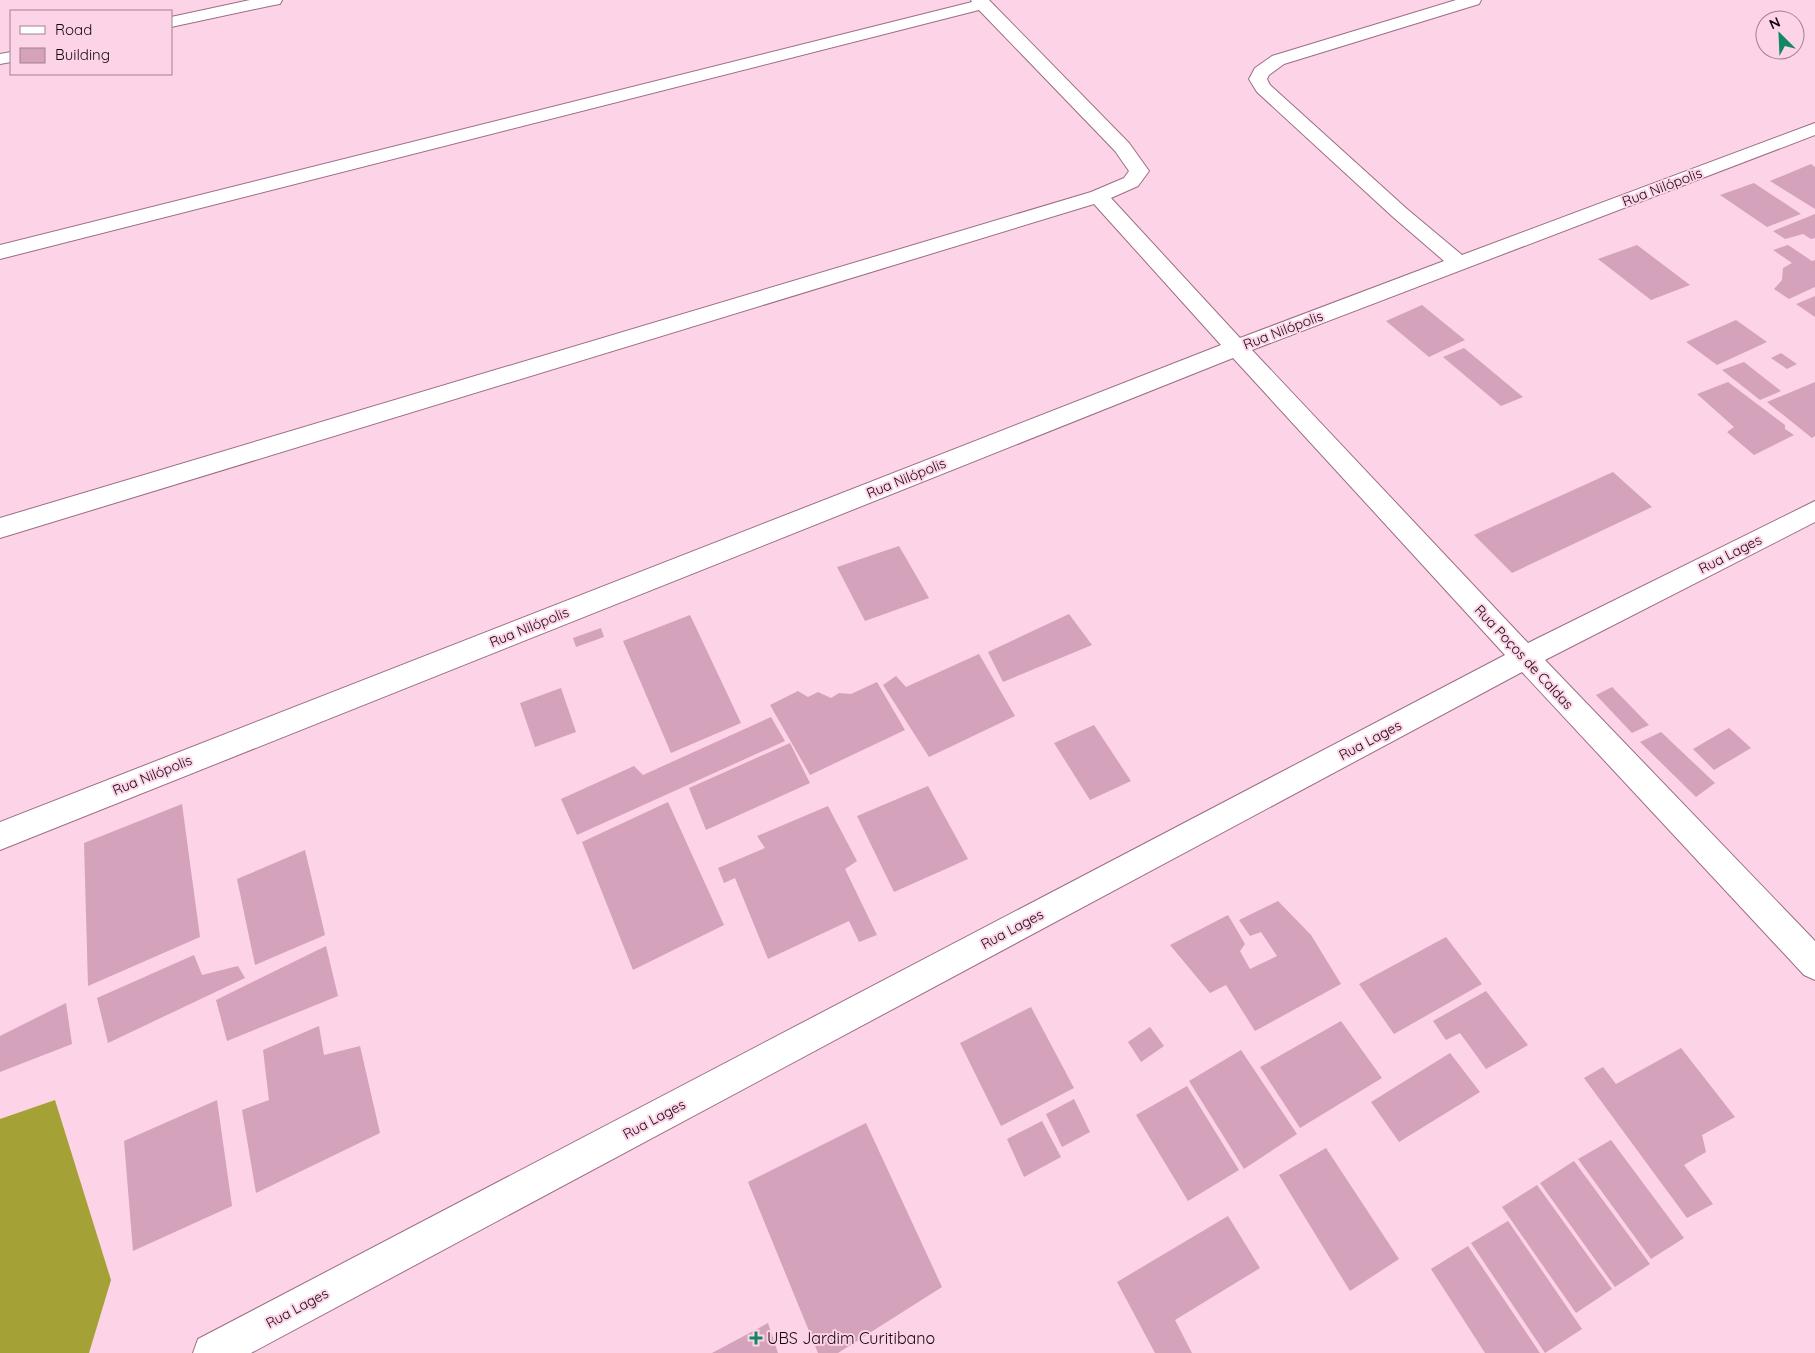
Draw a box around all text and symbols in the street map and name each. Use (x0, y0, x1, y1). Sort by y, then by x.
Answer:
legend (10, 10, 172, 75)
north arrow (1755, 10, 1805, 60)
text: N (1766, 13, 1783, 33)
text: Road (55, 20, 92, 39)
text: Building (55, 45, 110, 64)
street label: Rua Nilópolis (1620, 164, 1704, 210)
street label: Rua Nilópolis (1241, 307, 1325, 353)
street label: Rua Nilópolis (864, 454, 948, 502)
street label: Rua Lages (1695, 530, 1765, 578)
street label: Rua Poços de Caldas (1471, 601, 1577, 713)
street label: Rua Nilópolis (487, 603, 571, 651)
street label: Rua Lages (1336, 716, 1404, 764)
street label: Rua Nilópolis (110, 751, 194, 799)
street label: Rua Lages (978, 905, 1046, 953)
street label: Rua Lages (620, 1095, 688, 1143)
street label: Rua Lages (263, 1284, 331, 1332)
place label: UBS Jardim Curitibano (767, 1328, 935, 1348)
marker: UBS Jardim Curitibano (749, 1331, 763, 1345)

